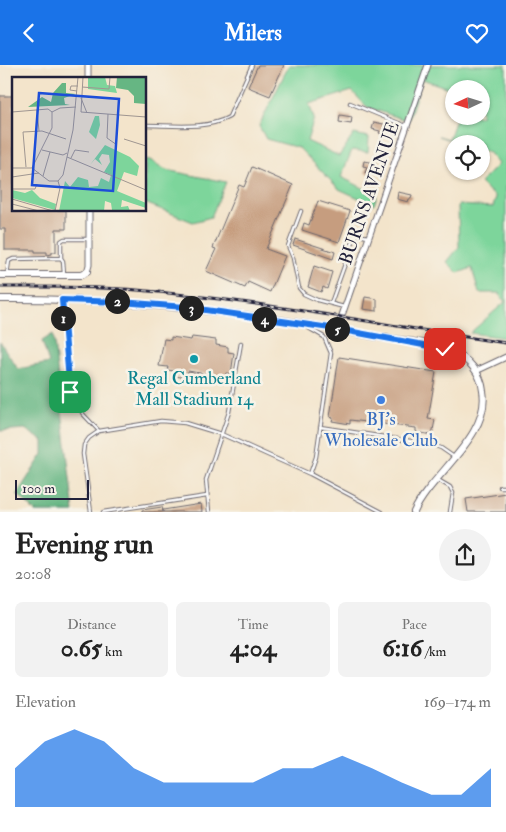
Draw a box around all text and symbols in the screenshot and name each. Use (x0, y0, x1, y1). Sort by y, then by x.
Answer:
icon: back (15, 19, 43, 47)
text: Milers (224, 19, 282, 47)
icon: heart (463, 19, 491, 47)
inset map (12, 77, 146, 211)
north arrow (445, 80, 490, 125)
map controls (445, 80, 490, 180)
street label: BURNS AVENUE (334, 119, 405, 268)
button: locate (445, 135, 490, 180)
pin: 2 (104, 289, 130, 313)
text: 2 (114, 293, 121, 310)
pin: 3 (178, 295, 204, 321)
text: 3 (189, 300, 194, 317)
pin: 1 (50, 305, 76, 331)
pin: 4 (252, 307, 276, 331)
text: 1 (61, 310, 66, 327)
text: 4 (261, 311, 268, 328)
pin: 5 (324, 317, 350, 341)
text: 5 (334, 321, 341, 338)
pin (424, 328, 466, 370)
icon: check (431, 335, 459, 363)
marker: Regal Cumberland Mall Stadium 14 (188, 353, 200, 365)
place label: Regal Cumberland Mall Stadium 14 (127, 367, 261, 411)
pin (49, 371, 91, 413)
icon: arrive (56, 378, 84, 406)
marker: BJ's Wholesale Club (375, 394, 387, 406)
place label: BJ's Wholesale Club (323, 408, 438, 452)
scale bar (15, 477, 89, 500)
text: 100 m (22, 480, 55, 497)
text: Evening run (15, 527, 153, 562)
button: share (439, 529, 491, 581)
text: 20:08 (15, 564, 51, 584)
text: Distance (67, 616, 116, 633)
text: Time (238, 616, 268, 633)
text: Pace (402, 616, 427, 633)
text: 0.65 (61, 633, 102, 664)
text: 4:04 (230, 633, 276, 664)
text: 6:16 (382, 633, 422, 664)
text: km (102, 643, 123, 660)
text: /km (422, 643, 446, 660)
text: Elevation (15, 692, 76, 712)
text: 169–174 m (424, 692, 491, 712)

